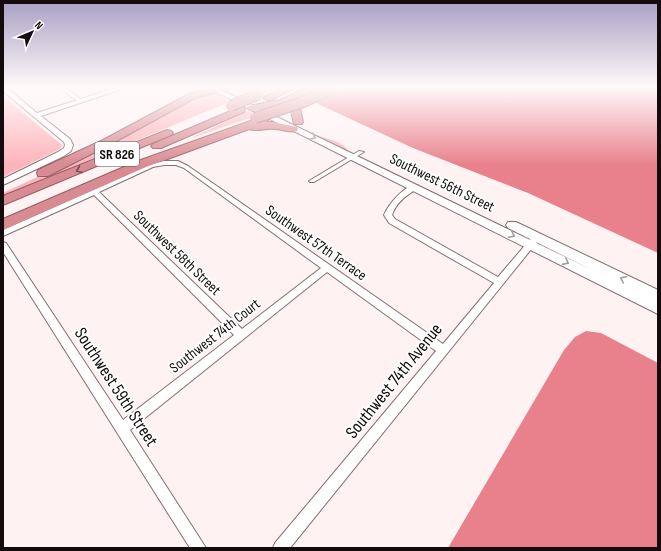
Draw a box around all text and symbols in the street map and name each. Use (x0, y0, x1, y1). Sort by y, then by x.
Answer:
north arrow (12, 12, 52, 52)
text: N (32, 19, 46, 32)
one-way arrow (310, 133, 317, 141)
road number: SR 826 (95, 142, 139, 166)
street label: Southwest 56th Street (386, 149, 498, 217)
one-way arrow (76, 165, 83, 173)
street label: Southwest 57th Terrace (262, 201, 370, 285)
street label: Southwest 58th Street (129, 206, 225, 300)
one-way arrow (508, 230, 515, 238)
one-way arrow (561, 257, 569, 265)
one-way arrow (620, 276, 627, 284)
street label: Southwest 74th Court (166, 294, 265, 377)
street label: Southwest 74th Avenue (341, 319, 447, 443)
street label: Southwest 59th Street (70, 324, 162, 451)

